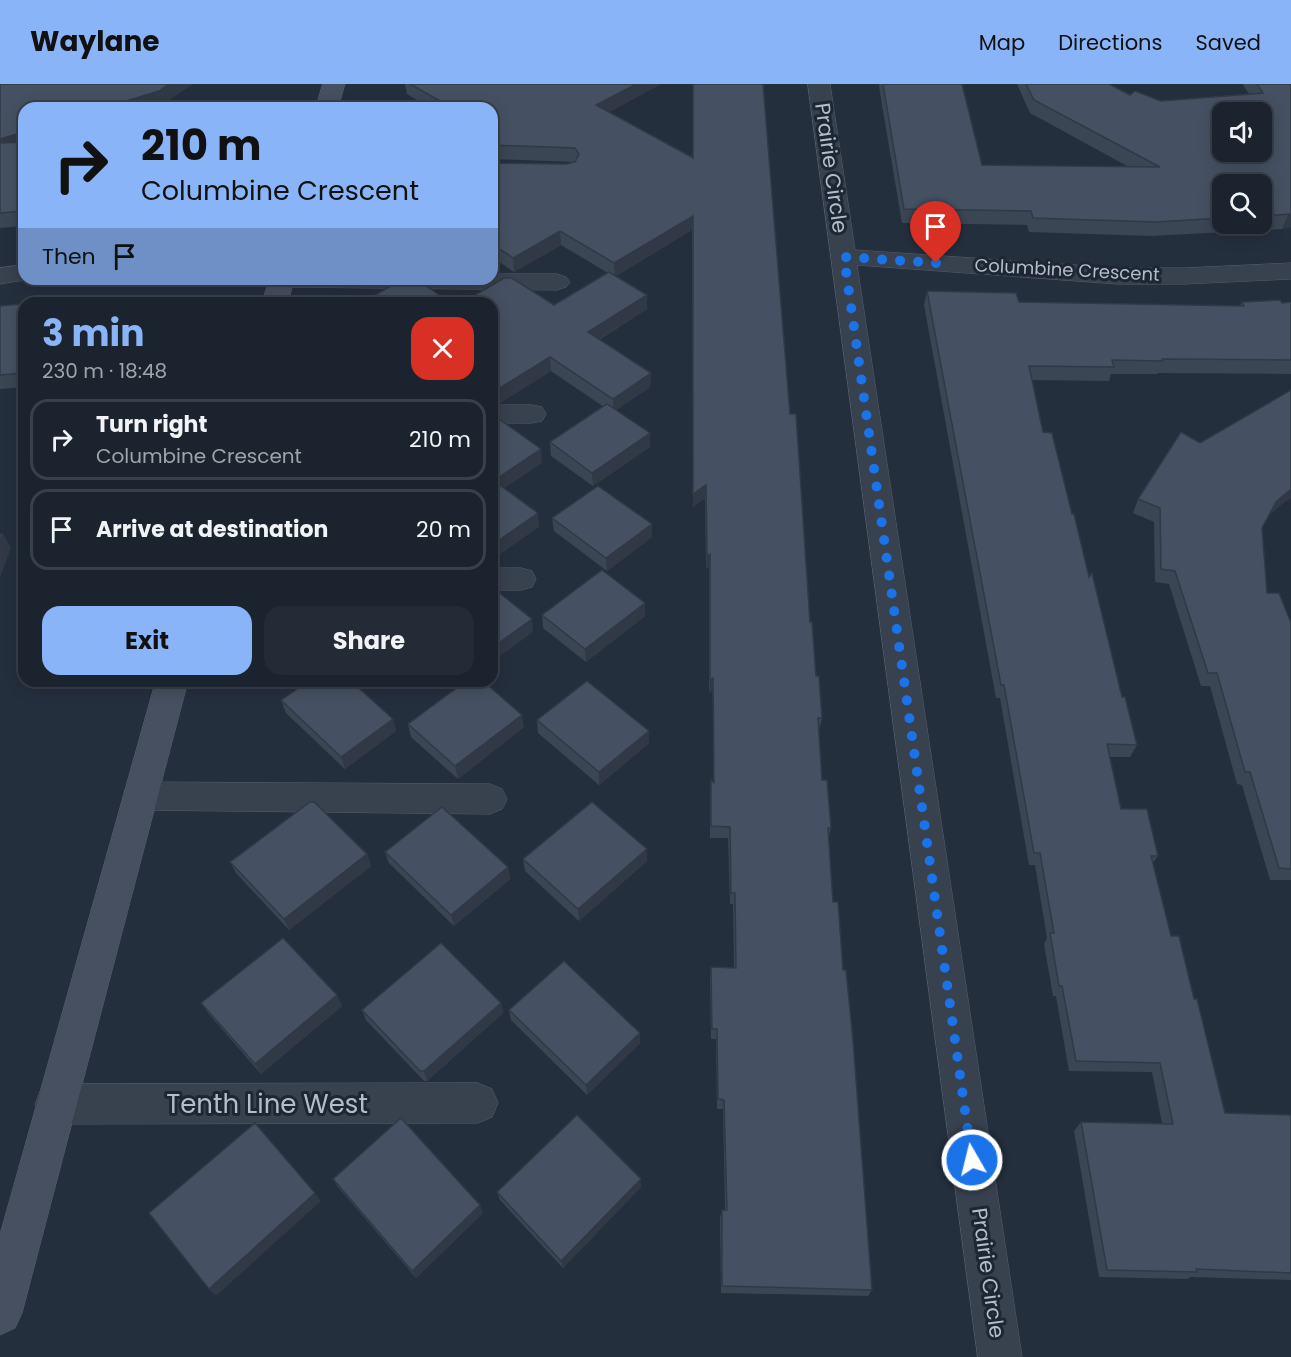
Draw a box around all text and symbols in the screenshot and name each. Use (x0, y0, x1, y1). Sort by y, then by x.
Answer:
text: Waylane (30, 22, 160, 61)
text: Map (979, 28, 1025, 57)
text: Directions (1058, 28, 1162, 57)
text: Saved (1195, 28, 1261, 57)
street label: Prairie Circle (808, 101, 855, 235)
map controls (1212, 102, 1272, 234)
button: sound (1212, 102, 1272, 162)
text: 210 m (141, 116, 262, 175)
icon: right (42, 126, 120, 204)
text: Columbine Crescent (141, 172, 419, 209)
button: search (1212, 174, 1272, 234)
pin (910, 201, 961, 263)
icon: arrive (919, 210, 952, 243)
icon: arrive (108, 240, 141, 273)
text: Then (42, 241, 96, 272)
street label: Columbine Crescent (974, 252, 1160, 287)
text: 3 min (42, 308, 144, 359)
button: close (411, 317, 474, 380)
text: 230 m · 18:48 (42, 357, 167, 385)
text: Turn right (96, 409, 207, 440)
icon: right (45, 423, 78, 456)
text: 210 m (409, 424, 471, 455)
text: Columbine Crescent (96, 442, 302, 470)
icon: arrive (45, 513, 78, 546)
text: Arrive at destination (96, 514, 328, 545)
text: 20 m (416, 514, 471, 545)
button: Exit (42, 606, 252, 675)
button: Share (264, 606, 474, 675)
street label: Tenth Line West (166, 1086, 368, 1122)
position arrow (940, 1128, 1004, 1192)
street label: Prairie Circle (965, 1206, 1012, 1340)

